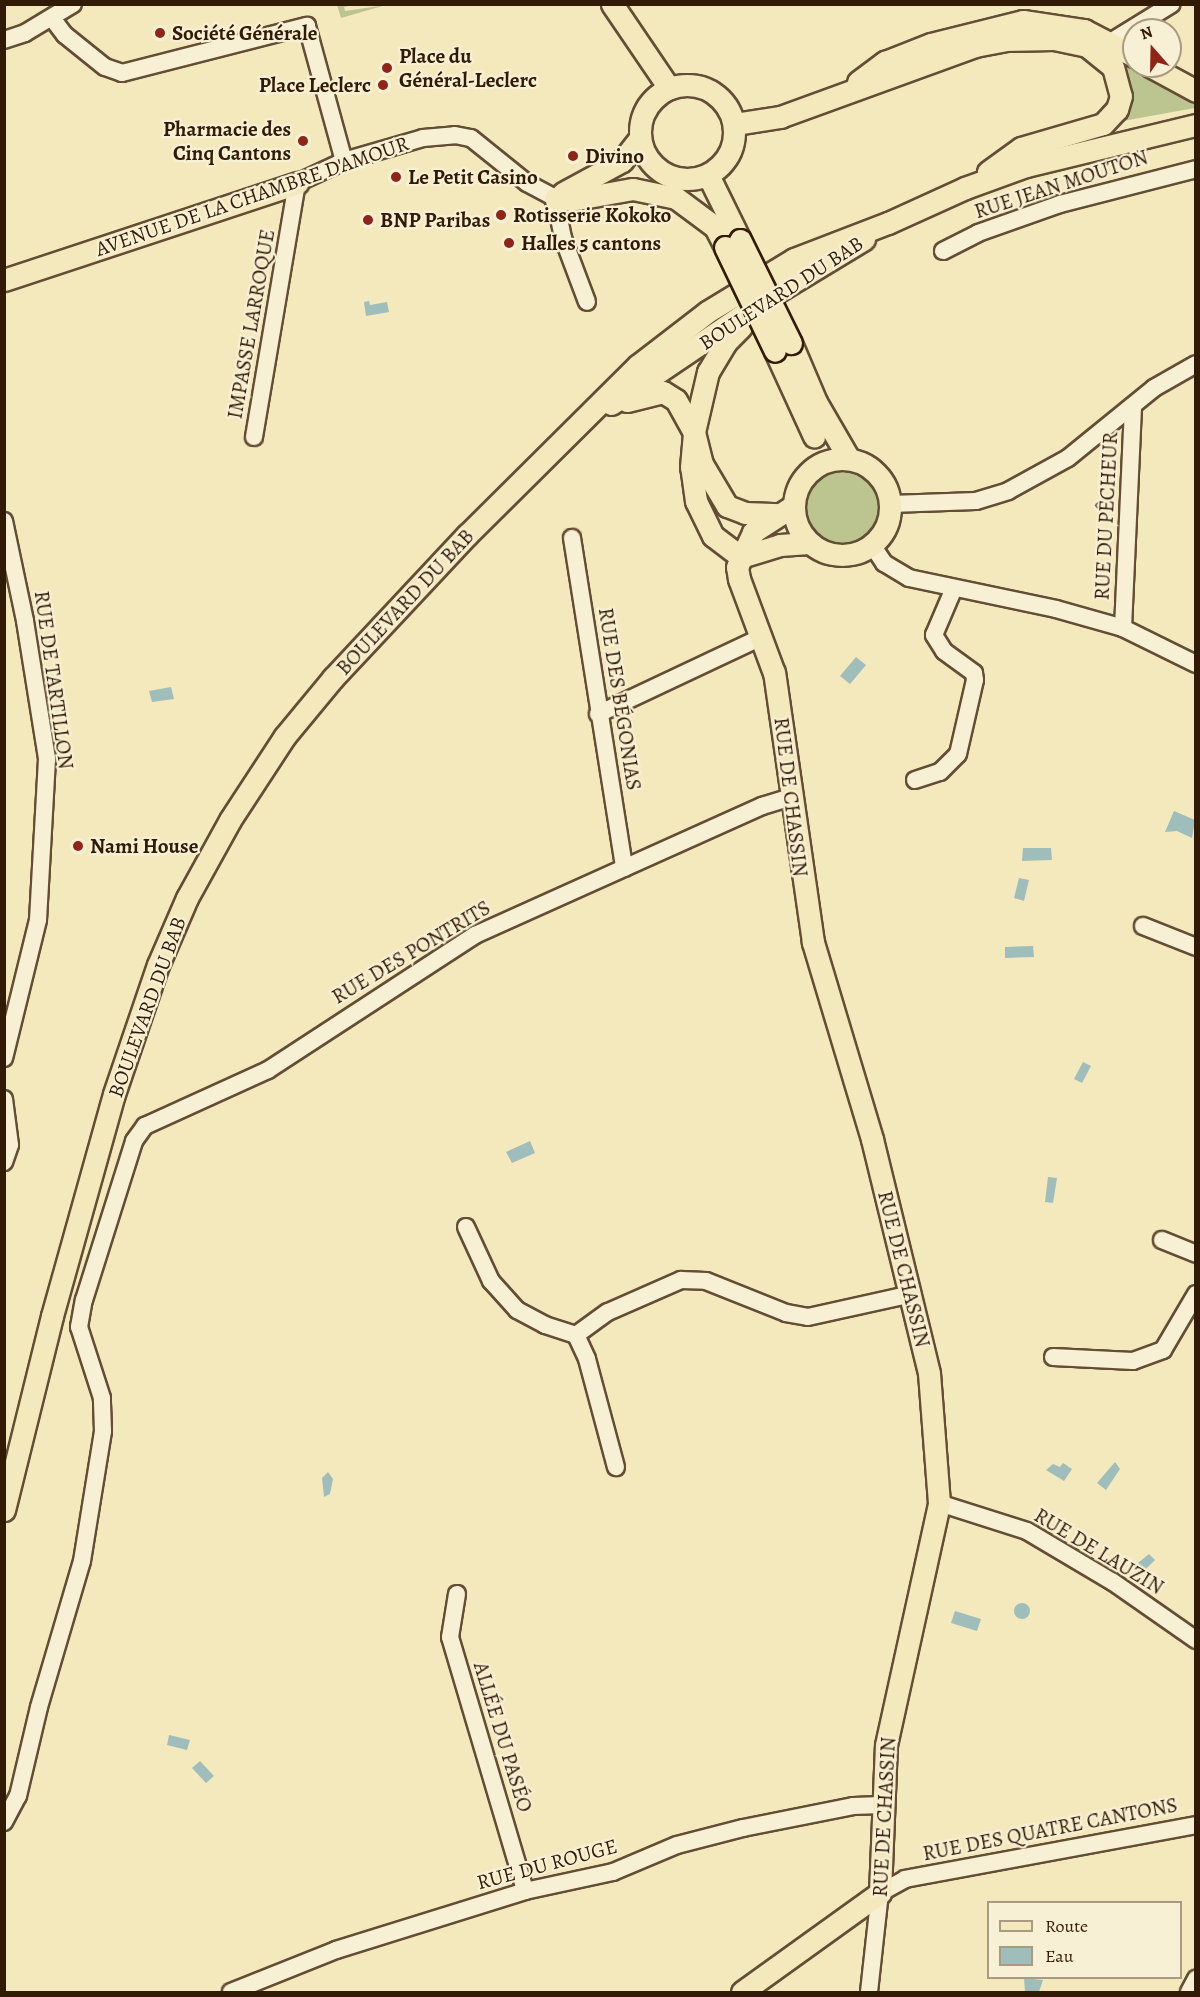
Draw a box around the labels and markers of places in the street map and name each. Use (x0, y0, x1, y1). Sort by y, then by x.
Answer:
place label: Société Générale (172, 20, 317, 46)
marker: Société Générale (153, 26, 167, 40)
place label: Place du Général-Leclerc (399, 43, 537, 93)
marker: Place du Général-Leclerc (380, 61, 394, 75)
place label: Place Leclerc (259, 72, 371, 98)
marker: Place Leclerc (376, 78, 390, 92)
place label: Pharmacie des Cinq Cantons (163, 116, 291, 166)
marker: Pharmacie des Cinq Cantons (296, 134, 310, 148)
place label: Divino (585, 143, 644, 169)
marker: Divino (566, 149, 580, 163)
place label: Le Petit Casino (408, 164, 538, 190)
marker: Le Petit Casino (389, 170, 403, 184)
place label: Rotisserie Kokoko (513, 202, 671, 228)
place label: BNP Paribas (380, 207, 490, 233)
marker: Rotisserie Kokoko (494, 208, 508, 222)
marker: BNP Paribas (361, 213, 375, 227)
place label: Halles 5 cantons (521, 230, 661, 256)
marker: Halles 5 cantons (502, 236, 516, 250)
place label: Nami House (90, 833, 198, 859)
marker: Nami House (71, 839, 85, 853)

